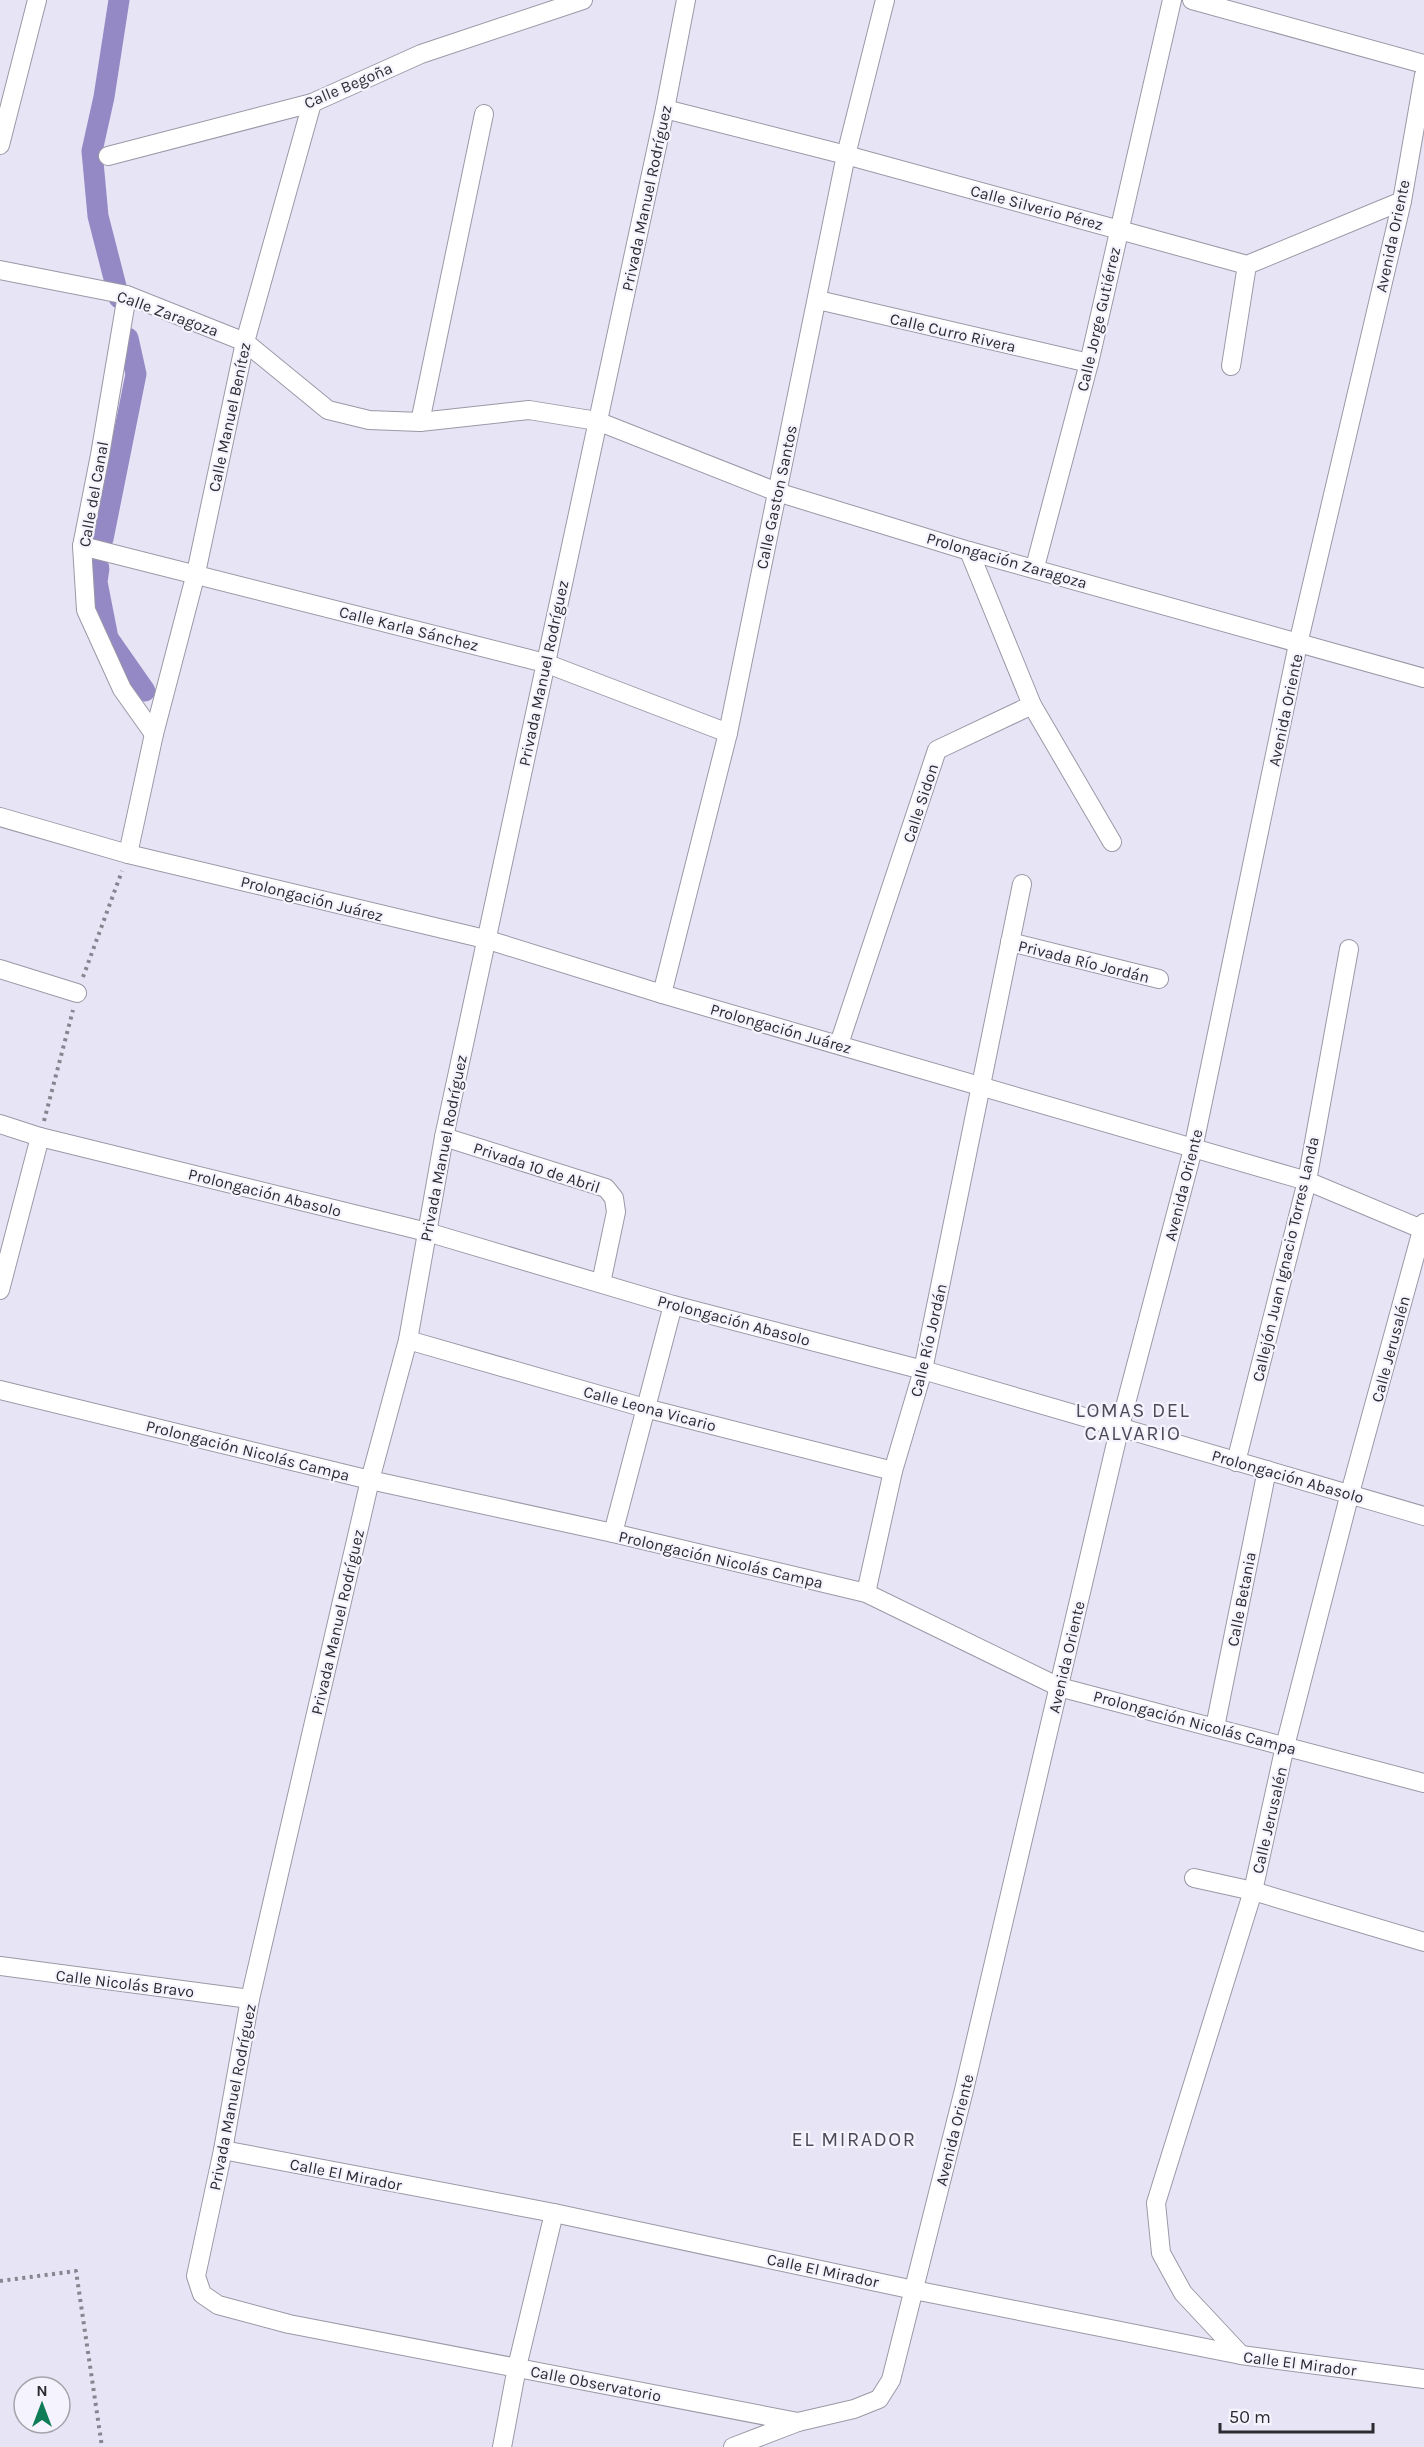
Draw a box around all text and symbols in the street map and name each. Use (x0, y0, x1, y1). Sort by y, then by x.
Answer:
street label: Calle Begoña (301, 58, 395, 113)
street label: Privada Manuel Rodríguez (617, 103, 675, 293)
street label: Avenida Oriente (1371, 178, 1414, 294)
street label: Calle Silverio Pérez (968, 181, 1105, 234)
street label: Calle Jorge Gutiérrez (1073, 245, 1124, 393)
street label: Calle Zaragoza (114, 286, 221, 341)
street label: Calle Curro Rivera (888, 309, 1018, 356)
street label: Calle Manuel Benítez (204, 341, 255, 494)
street label: Calle Gaston Santos (752, 423, 801, 571)
street label: Calle del Canal (75, 440, 112, 548)
street label: Prolongación Zaragoza (924, 528, 1089, 593)
street label: Privada Manuel Rodríguez (514, 578, 572, 768)
street label: Calle Karla Sánchez (337, 602, 480, 655)
street label: Avenida Oriente (1264, 652, 1307, 768)
street label: Calle Sidon (899, 761, 942, 845)
street label: Prolongación Juárez (239, 872, 385, 925)
street label: Privada Río Jordán (1016, 936, 1151, 987)
street label: Prolongación Juárez (708, 999, 854, 1058)
street label: Privada Manuel Rodríguez (416, 1053, 471, 1243)
street label: Avenida Oriente (1160, 1127, 1207, 1243)
street label: Callejón Juan Ignacio Torres Landa (1248, 1135, 1323, 1383)
street label: Privada 10 de Abril (471, 1138, 603, 1197)
street label: Prolongación Abasolo (186, 1164, 343, 1221)
street label: Calle Río Jordán (906, 1282, 951, 1399)
street label: Prolongación Abasolo (655, 1291, 812, 1350)
street label: Calle Jerusalén (1367, 1294, 1414, 1404)
street label: Calle Leona Vicario (582, 1382, 718, 1435)
district label: LOMAS DEL CALVARIO (1076, 1399, 1190, 1445)
street label: Prolongación Nicolás Campa (144, 1416, 352, 1485)
street label: Prolongación Abasolo (1210, 1446, 1366, 1507)
street label: Prolongación Nicolás Campa (617, 1527, 825, 1592)
street label: Privada Manuel Rodríguez (307, 1528, 368, 1717)
street label: Calle Betania (1223, 1550, 1260, 1648)
street label: Avenida Oriente (1044, 1599, 1089, 1715)
street label: Prolongación Nicolás Campa (1091, 1686, 1298, 1759)
street label: Calle Jerusalén (1248, 1765, 1291, 1876)
street label: Calle Nicolás Bravo (55, 1966, 195, 2001)
street label: Privada Manuel Rodríguez (205, 2002, 260, 2192)
street label: Avenida Oriente (931, 2072, 978, 2188)
district label: EL MIRADOR (792, 2128, 916, 2151)
street label: Calle El Mirador (288, 2154, 404, 2195)
street label: Calle El Mirador (765, 2249, 881, 2292)
street label: Calle El Mirador (1242, 2347, 1358, 2380)
street label: Calle Observatorio (529, 2362, 663, 2405)
north arrow (12, 2375, 72, 2435)
text: N (36, 2381, 48, 2400)
scale bar (1220, 2396, 1373, 2434)
text: 50 m (1229, 2406, 1271, 2428)

